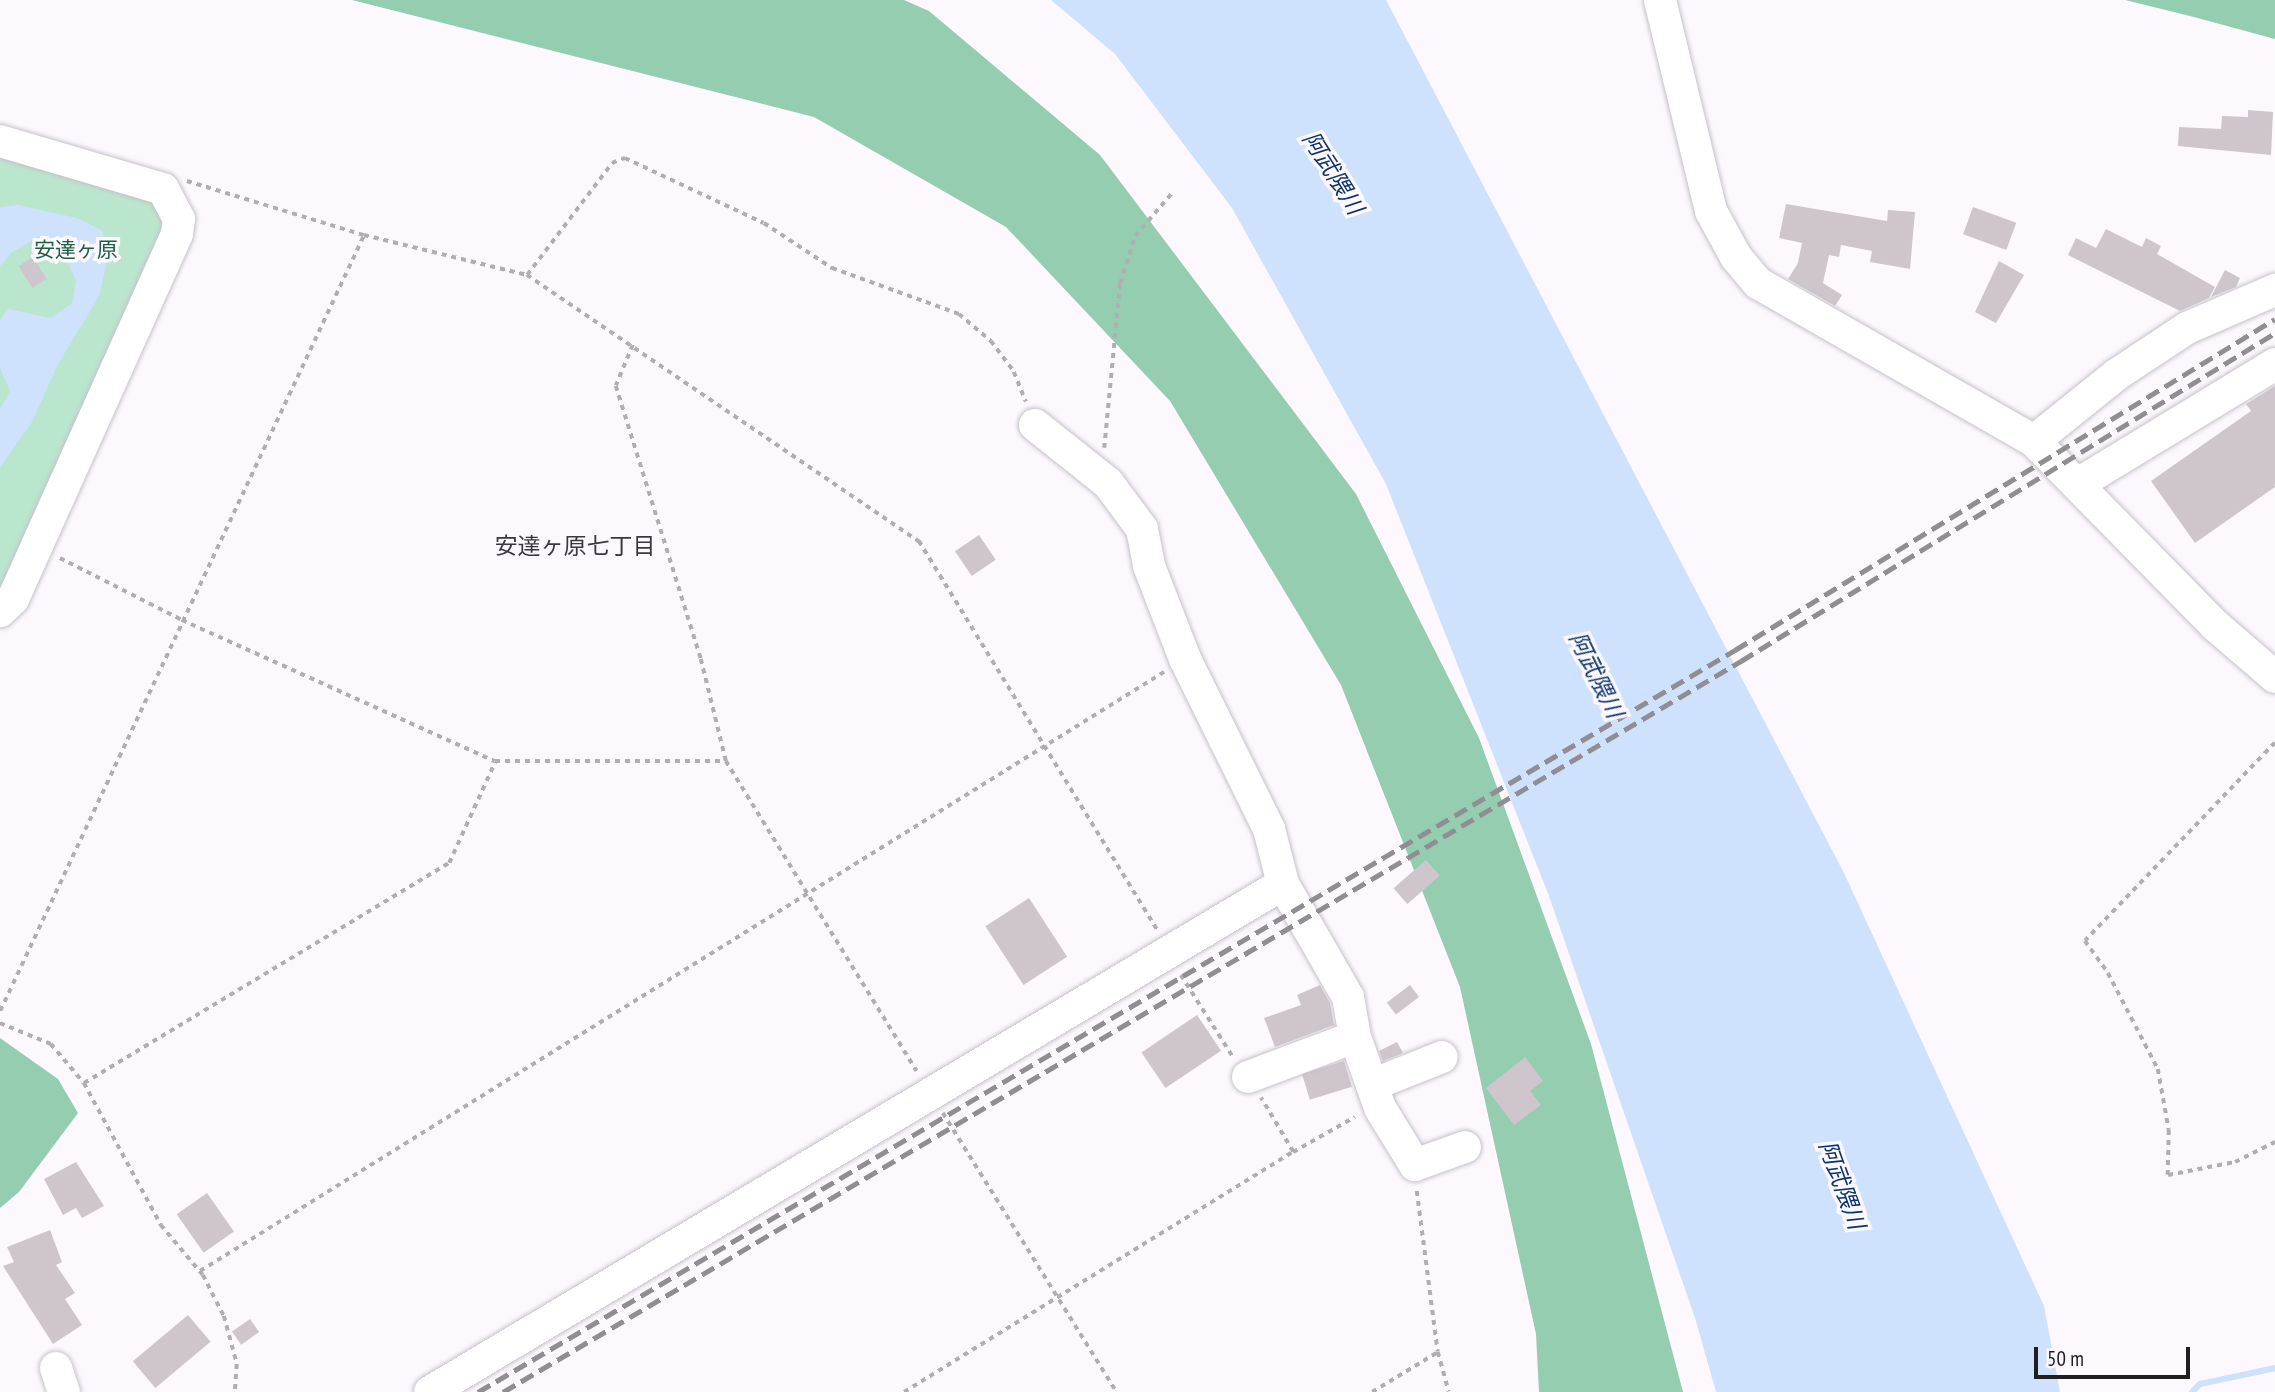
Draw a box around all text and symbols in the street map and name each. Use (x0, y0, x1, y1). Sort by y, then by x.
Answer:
water label: 阿武隈川 (1297, 127, 1369, 219)
park label: 安達ヶ原 (34, 237, 118, 263)
district label: 安達ヶ原七丁目 (495, 532, 655, 560)
water label: 阿武隈川 (1563, 628, 1629, 722)
water label: 阿武隈川 (1813, 1137, 1871, 1233)
scale bar (2037, 1332, 2193, 1376)
text: 50 m (2047, 1345, 2084, 1372)

